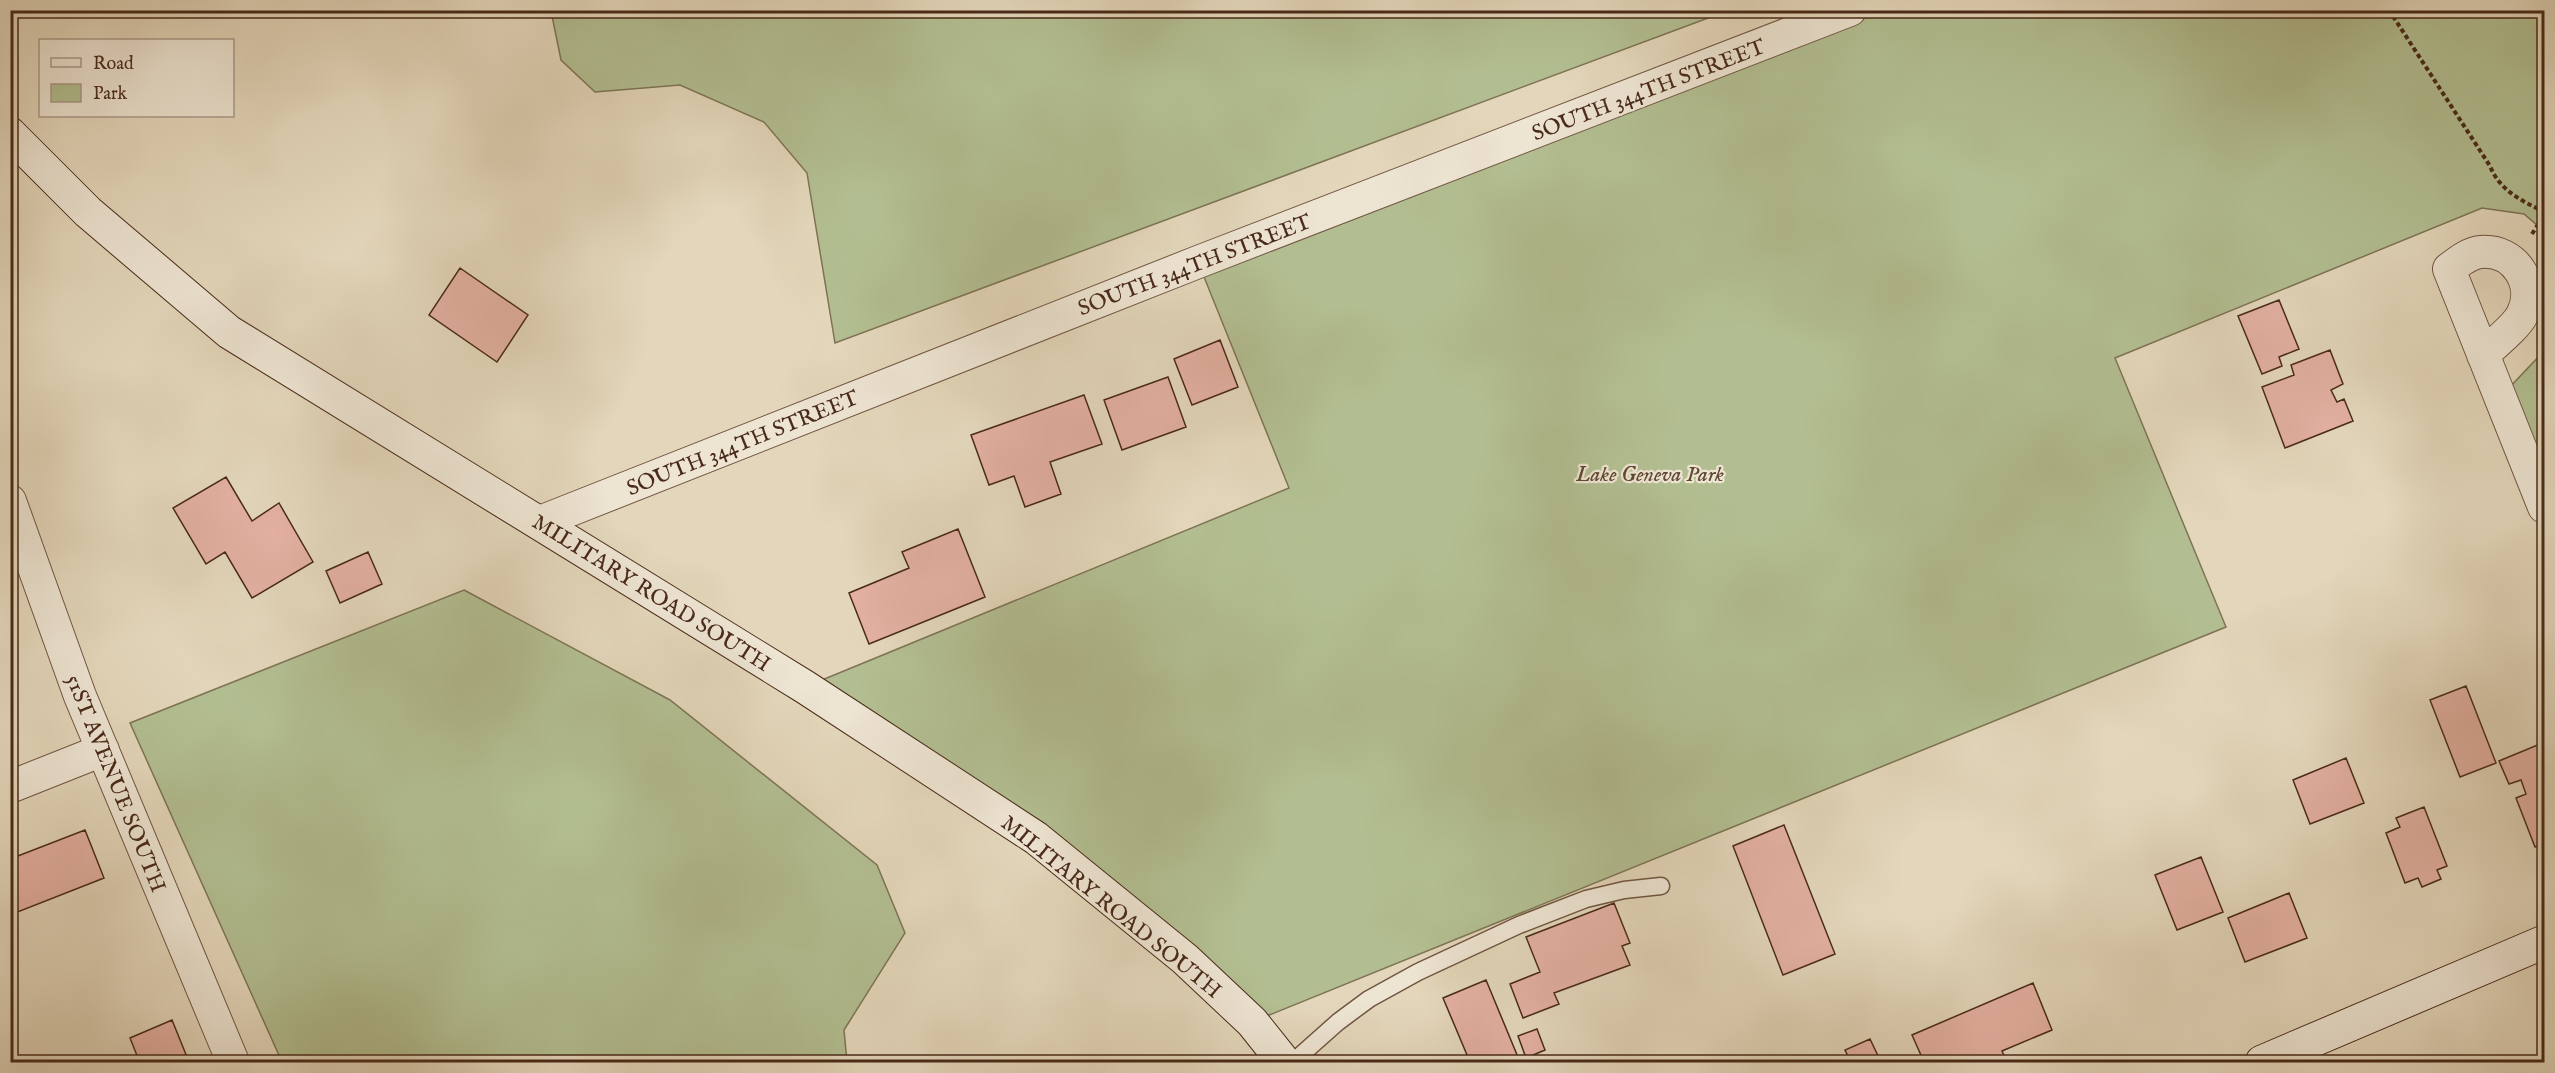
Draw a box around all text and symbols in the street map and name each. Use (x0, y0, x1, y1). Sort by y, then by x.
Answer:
street label: SOUTH 344TH STREET (1528, 33, 1769, 148)
legend (39, 39, 234, 117)
text: Road (93, 53, 134, 76)
text: Park (93, 83, 128, 106)
street label: SOUTH 344TH STREET (1074, 208, 1315, 323)
street label: SOUTH 344TH STREET (623, 384, 863, 503)
park label: Lake Geneva Park (1575, 461, 1724, 489)
street label: MILITARY ROAD SOUTH (526, 509, 776, 679)
street label: 51ST AVENUE SOUTH (59, 671, 172, 897)
street label: MILITARY ROAD SOUTH (995, 810, 1227, 1005)

